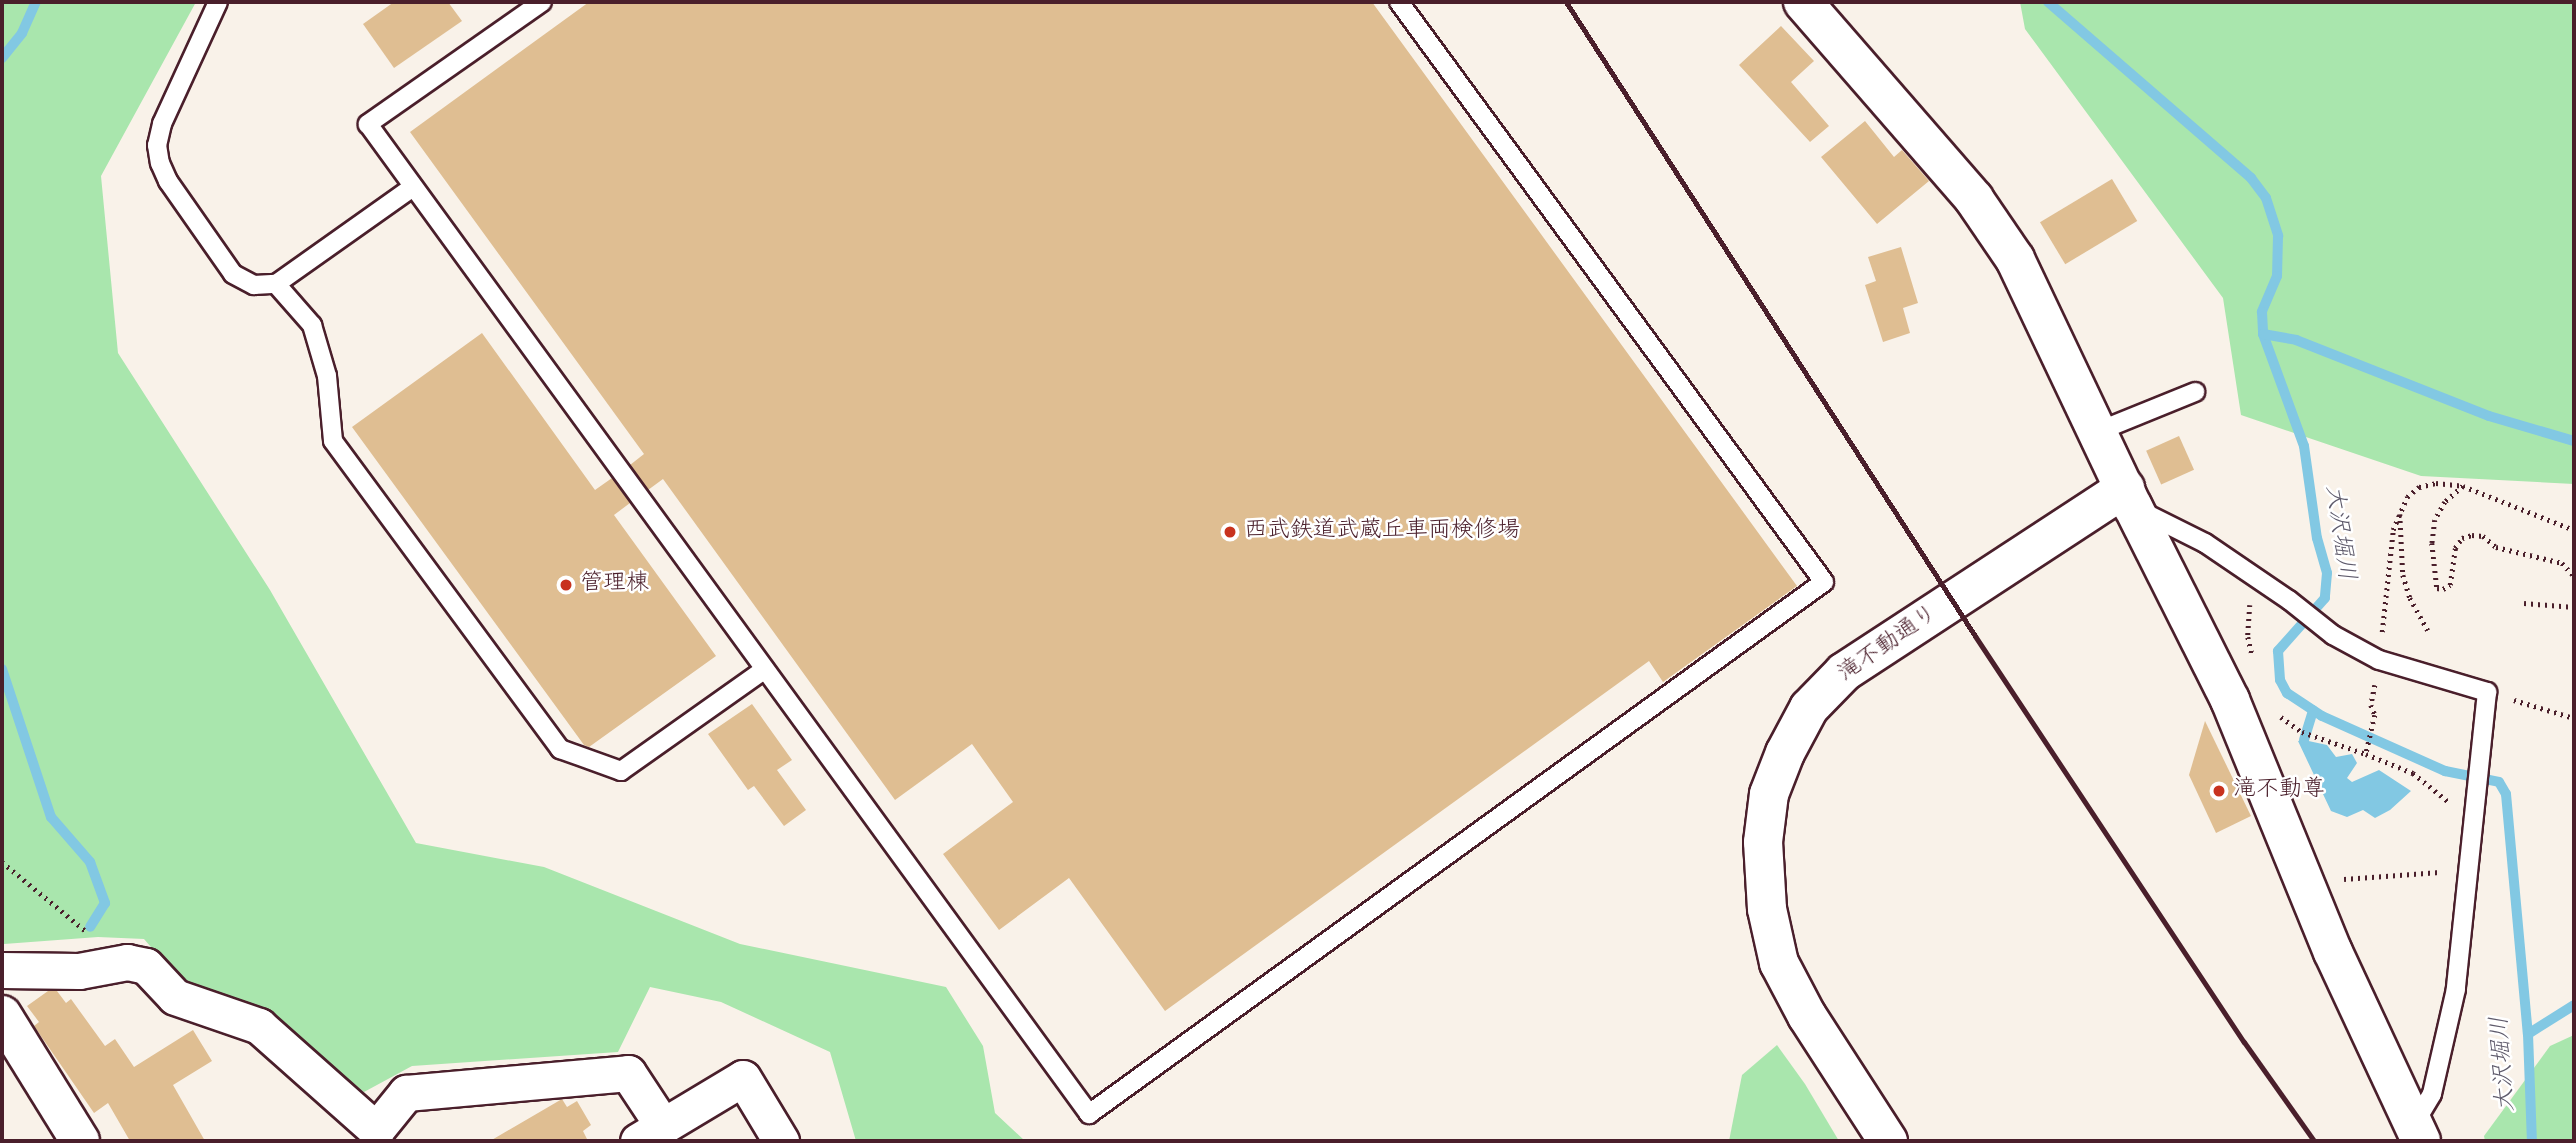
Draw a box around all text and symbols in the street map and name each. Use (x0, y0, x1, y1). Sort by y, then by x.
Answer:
water label: 大沢堀川 (2317, 483, 2359, 583)
place label: 西武鉄道武蔵丘車両検修場 (1244, 518, 1520, 546)
marker: 西武鉄道武蔵丘車両検修場 (1222, 524, 1238, 540)
place label: 管理棟 (580, 571, 649, 599)
marker: 管理棟 (558, 577, 574, 593)
street label: 滝不動通り (1834, 601, 1944, 689)
place label: 滝不動尊 (2233, 777, 2325, 805)
marker: 滝不動尊 (2211, 783, 2227, 799)
water label: 大沢堀川 (2487, 1015, 2523, 1113)

